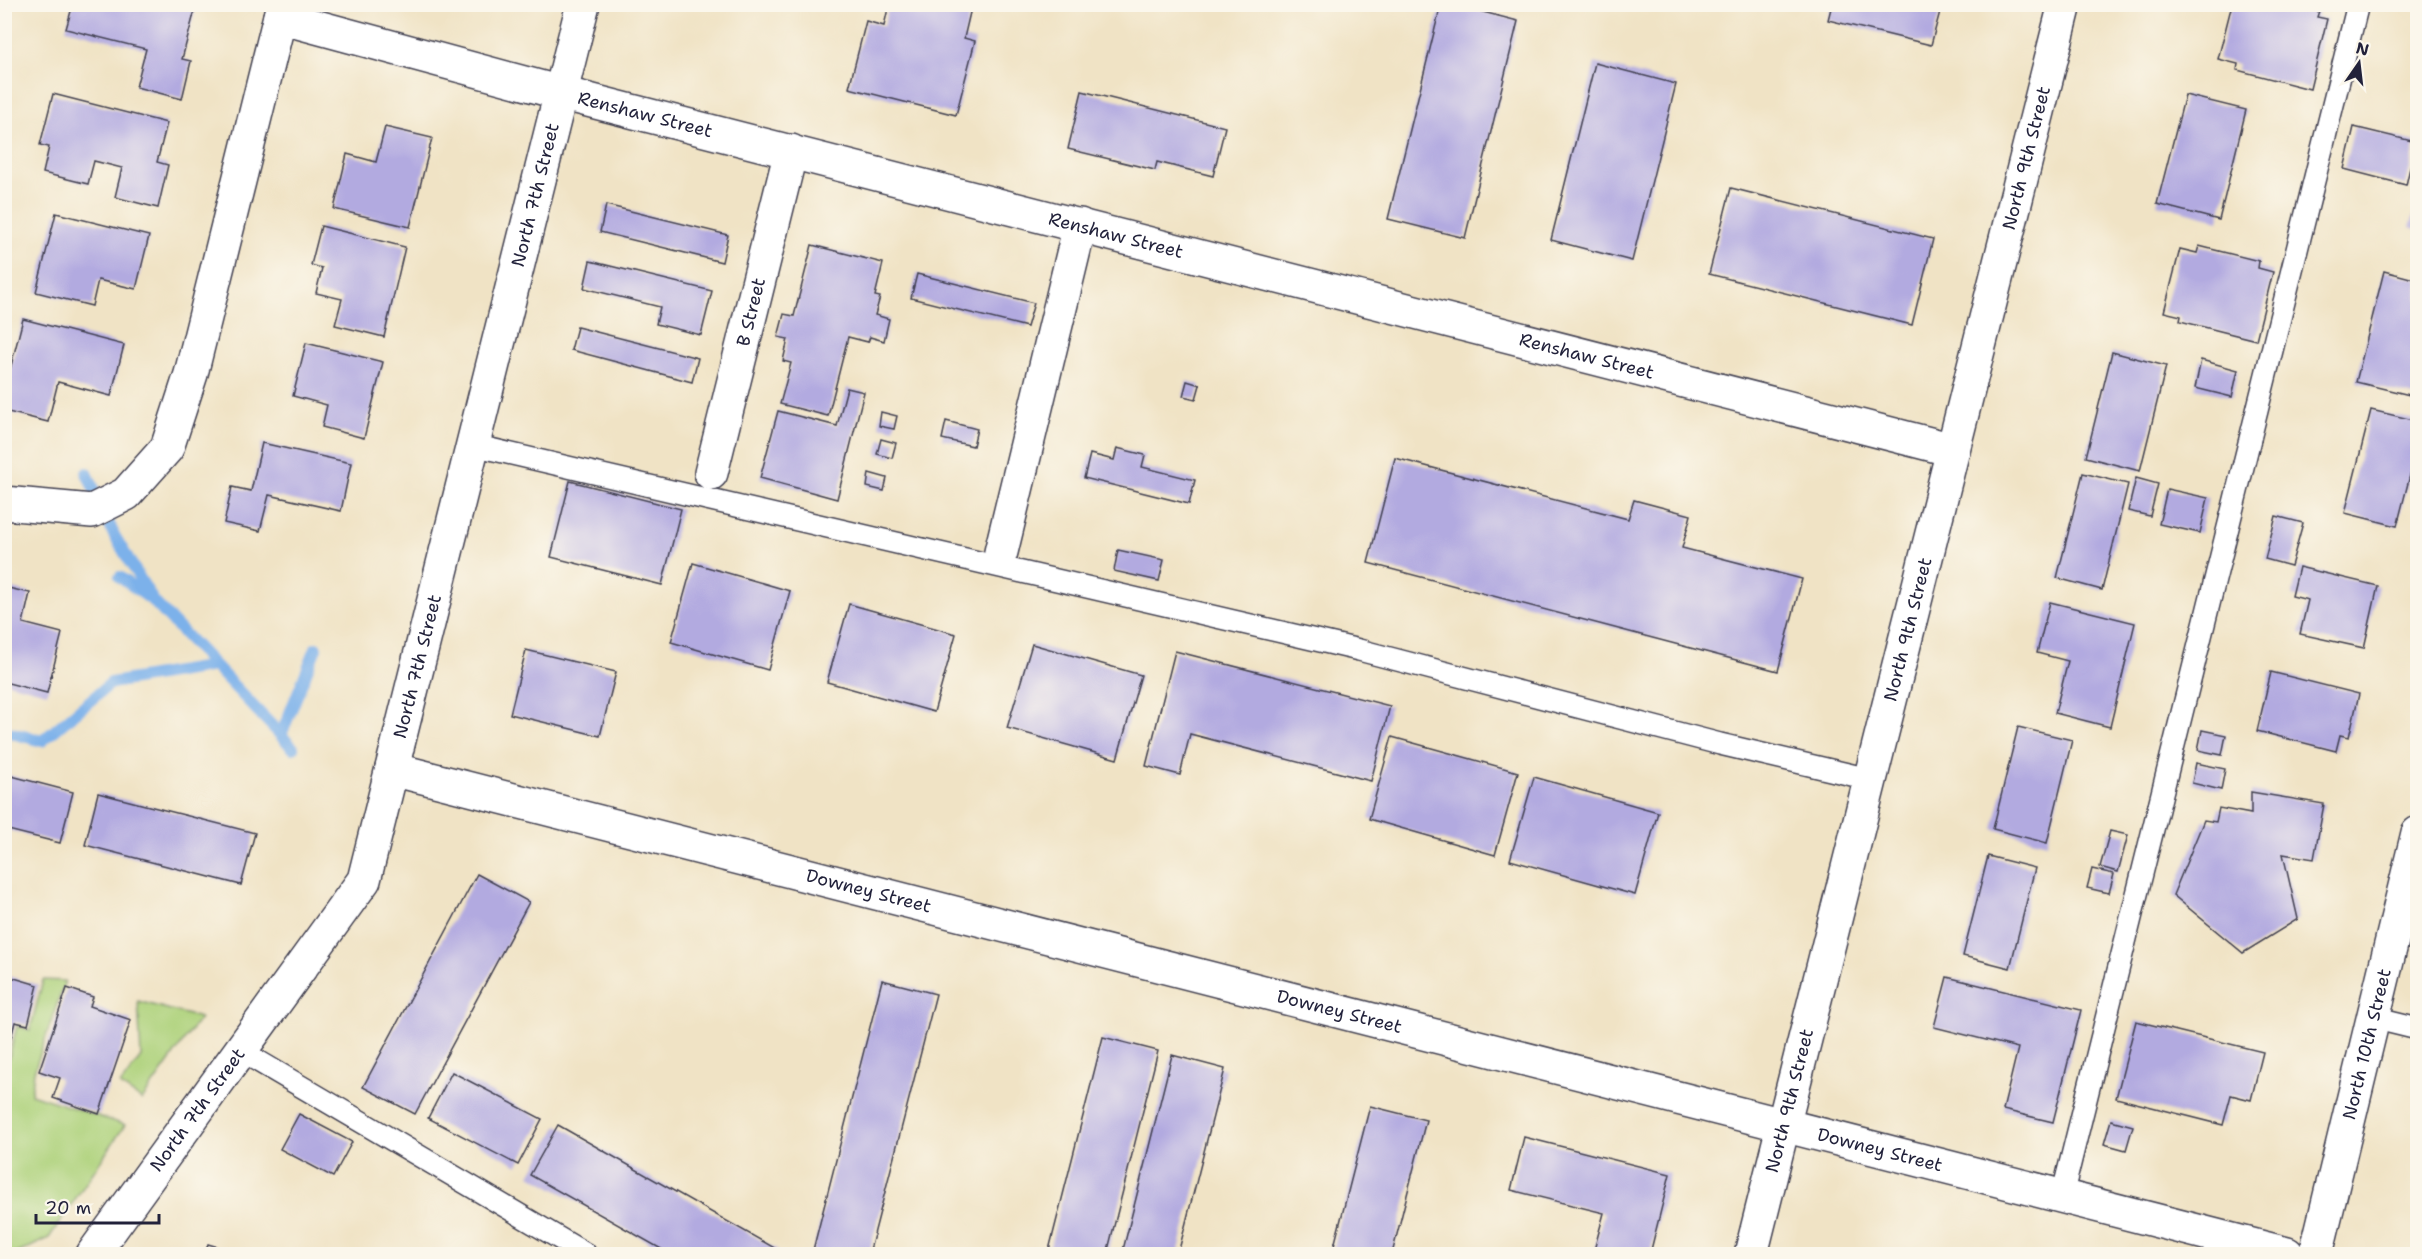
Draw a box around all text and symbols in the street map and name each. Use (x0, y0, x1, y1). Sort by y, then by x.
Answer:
north arrow (2329, 33, 2389, 93)
text: N (2354, 37, 2371, 61)
street label: North 9th Street (1997, 83, 2056, 232)
street label: Renshaw Street (575, 86, 715, 143)
street label: North 7th Street (506, 120, 565, 269)
street label: Renshaw Street (1046, 207, 1186, 264)
street label: B Street (731, 275, 771, 349)
street label: Renshaw Street (1517, 327, 1657, 385)
street label: North 9th Street (1878, 555, 1938, 704)
street label: North 7th Street (388, 592, 447, 741)
street label: Downey Street (803, 863, 934, 919)
street label: North 10th Street (2337, 966, 2397, 1122)
street label: Downey Street (1274, 984, 1405, 1039)
street label: North 9th Street (1760, 1026, 1819, 1175)
street label: North 7th Street (144, 1043, 250, 1177)
street label: Downey Street (1815, 1122, 1945, 1177)
scale bar (36, 1187, 159, 1225)
text: 20 m (45, 1196, 91, 1220)

